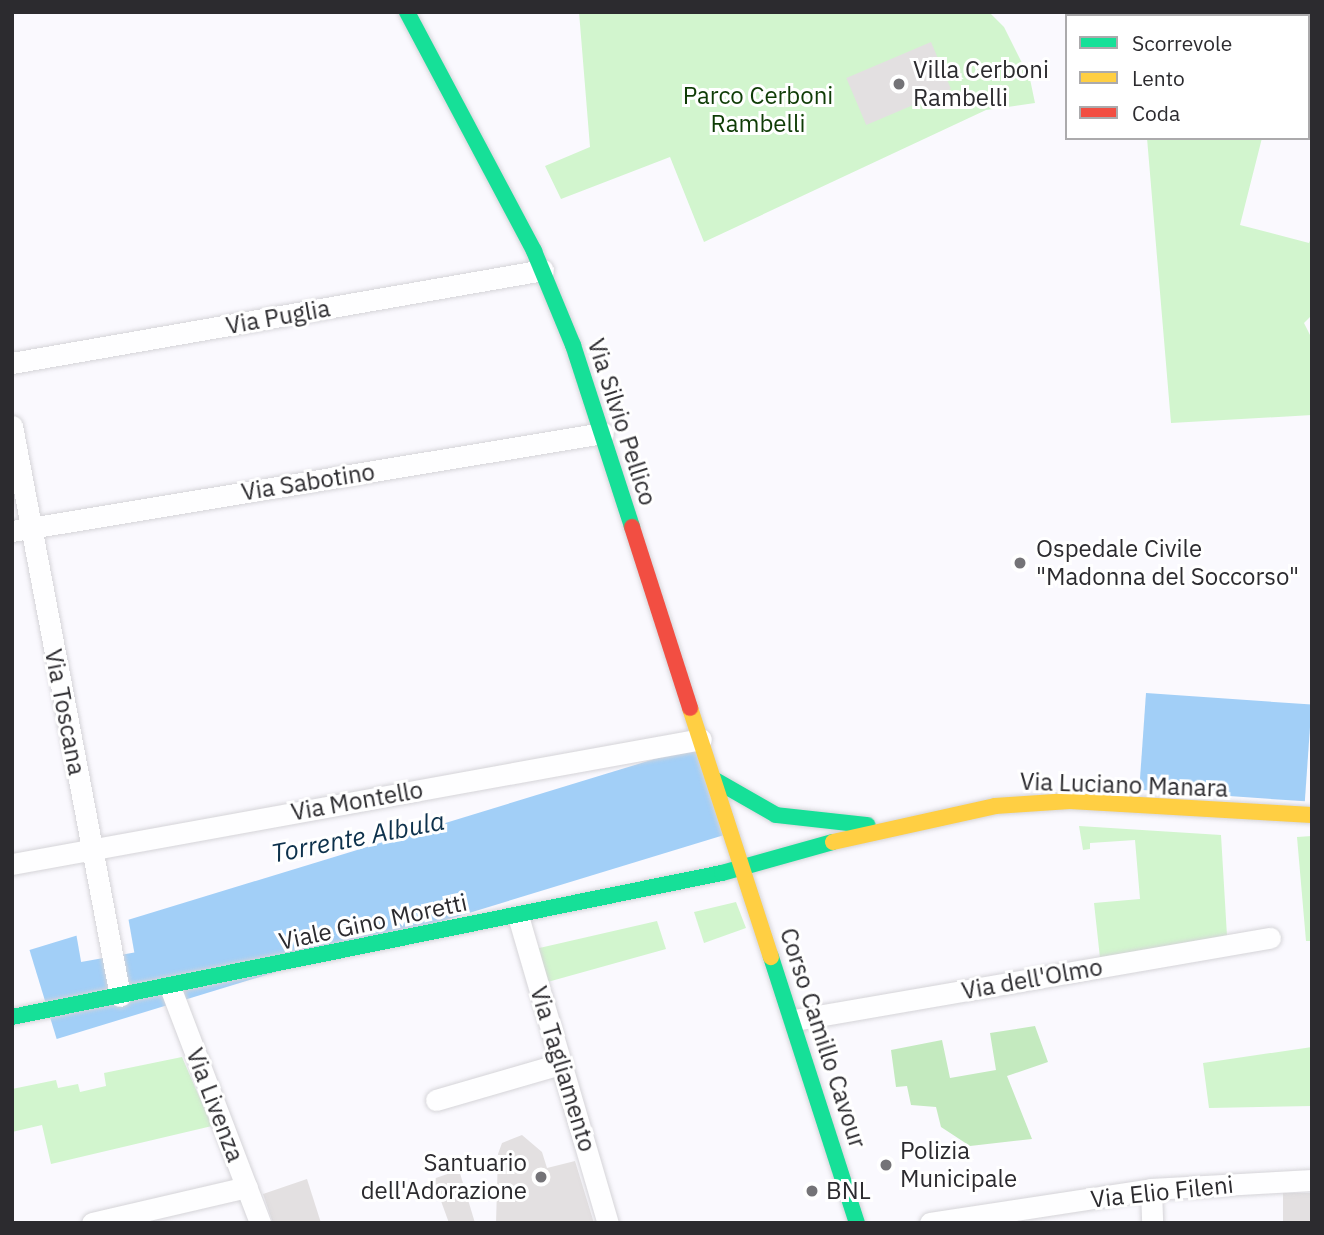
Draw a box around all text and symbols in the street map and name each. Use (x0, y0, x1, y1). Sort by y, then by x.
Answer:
legend (1065, 14, 1310, 140)
text: Scorrevole (1132, 29, 1232, 57)
place label: Villa Cerboni Rambelli (913, 56, 1049, 112)
text: Lento (1132, 64, 1185, 92)
marker: Villa Cerboni Rambelli (891, 76, 907, 92)
park label: Parco Cerboni Rambelli (683, 82, 833, 138)
text: Coda (1132, 99, 1180, 127)
street label: Via Puglia (224, 294, 332, 340)
street label: Via Silvio Pellico (581, 335, 663, 509)
street label: Via Sabotino (239, 457, 377, 507)
place label: Ospedale Civile "Madonna del Soccorso" (1036, 535, 1299, 591)
marker: Ospedale Civile "Madonna del Soccorso" (1010, 553, 1030, 573)
street label: Via Toscana (39, 647, 91, 777)
street label: Via Luciano Manara (1019, 767, 1229, 803)
street label: Via Montello (289, 775, 425, 827)
water label: Torrente Albula (269, 805, 447, 869)
street label: Viale Gino Moretti (276, 888, 470, 956)
street label: Corso Camillo Cavour (774, 924, 872, 1152)
street label: Via dell'Olmo (959, 952, 1105, 1006)
street label: Via Tagliamento (524, 983, 602, 1155)
street label: Via Livenza (180, 1044, 250, 1166)
place label: Polizia Municipale (900, 1137, 1017, 1193)
place label: Santuario dell'Adorazione (361, 1149, 527, 1205)
marker: Polizia Municipale (878, 1157, 894, 1173)
marker: Santuario dell'Adorazione (533, 1169, 549, 1185)
street label: Via Elio Fileni (1089, 1170, 1235, 1214)
place label: BNL (826, 1177, 871, 1205)
marker: BNL (804, 1183, 820, 1199)

